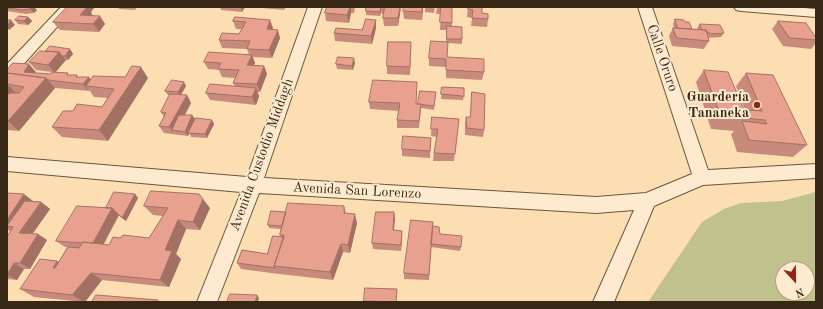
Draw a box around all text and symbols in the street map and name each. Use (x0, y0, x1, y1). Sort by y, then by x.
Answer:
street label: Calle Oruro (643, 22, 681, 94)
street label: Avenida Custodio Middagh (227, 76, 297, 234)
place label: Guardería Tananeka (687, 89, 749, 122)
marker: Guardería Tananeka (752, 100, 762, 110)
street label: Avenida San Lorenzo (292, 179, 422, 203)
north arrow (775, 261, 815, 301)
text: N (793, 285, 805, 298)

